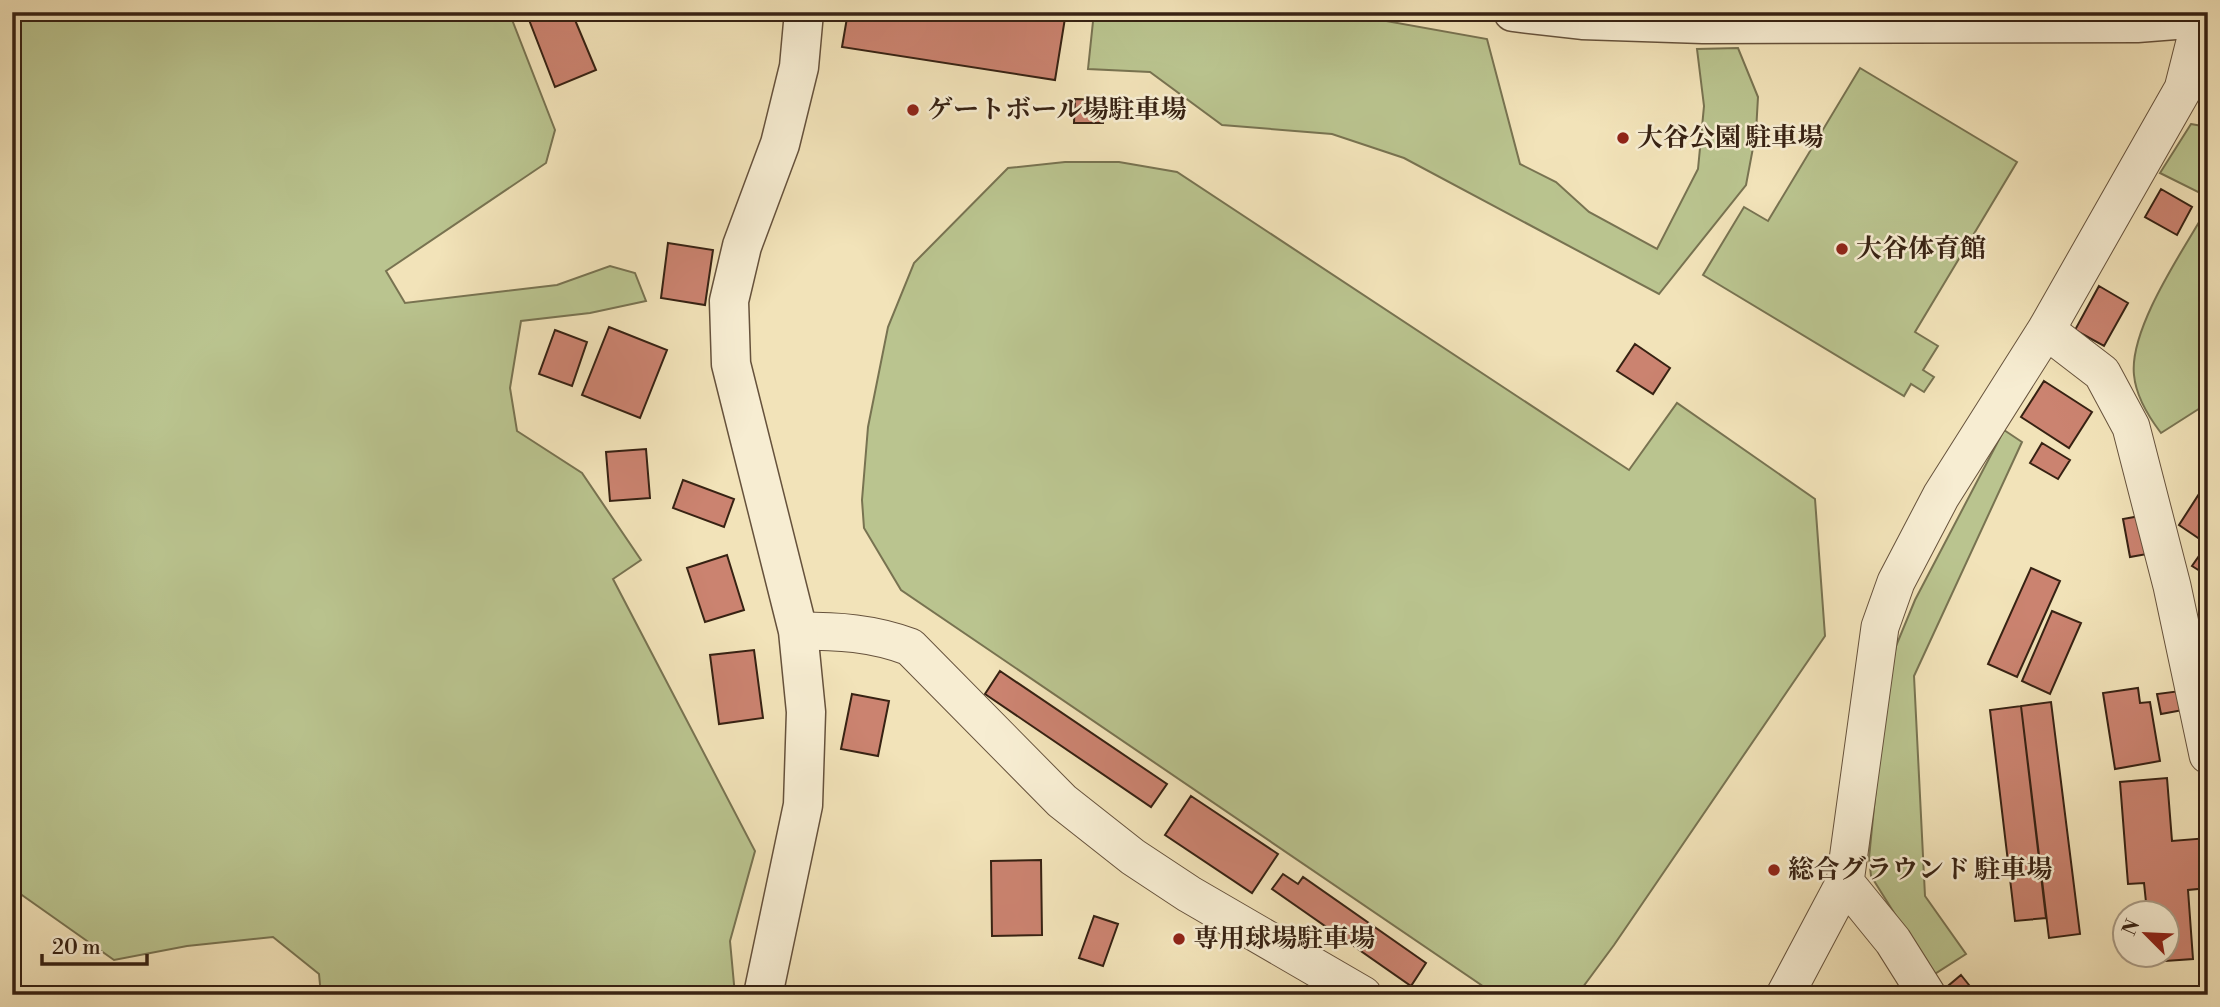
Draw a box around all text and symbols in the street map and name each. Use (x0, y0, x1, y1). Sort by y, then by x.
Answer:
place label: ゲートボール場駐車場 (927, 94, 1186, 126)
marker: ゲートボール場駐車場 (905, 102, 921, 118)
place label: 大谷公園 駐車場 (1637, 122, 1823, 154)
marker: 大谷公園 駐車場 (1615, 130, 1631, 146)
place label: 大谷体育館 (1856, 233, 1986, 265)
marker: 大谷体育館 (1834, 241, 1850, 257)
place label: 総合グラウンド 駐車場 (1788, 854, 2052, 886)
marker: 総合グラウンド 駐車場 (1766, 862, 1782, 878)
north arrow (2112, 898, 2182, 968)
text: N (2117, 916, 2145, 939)
scale bar (42, 923, 147, 967)
place label: 専用球場駐車場 (1193, 923, 1375, 955)
marker: 専用球場駐車場 (1171, 931, 1187, 947)
text: 20 m (52, 935, 101, 961)

